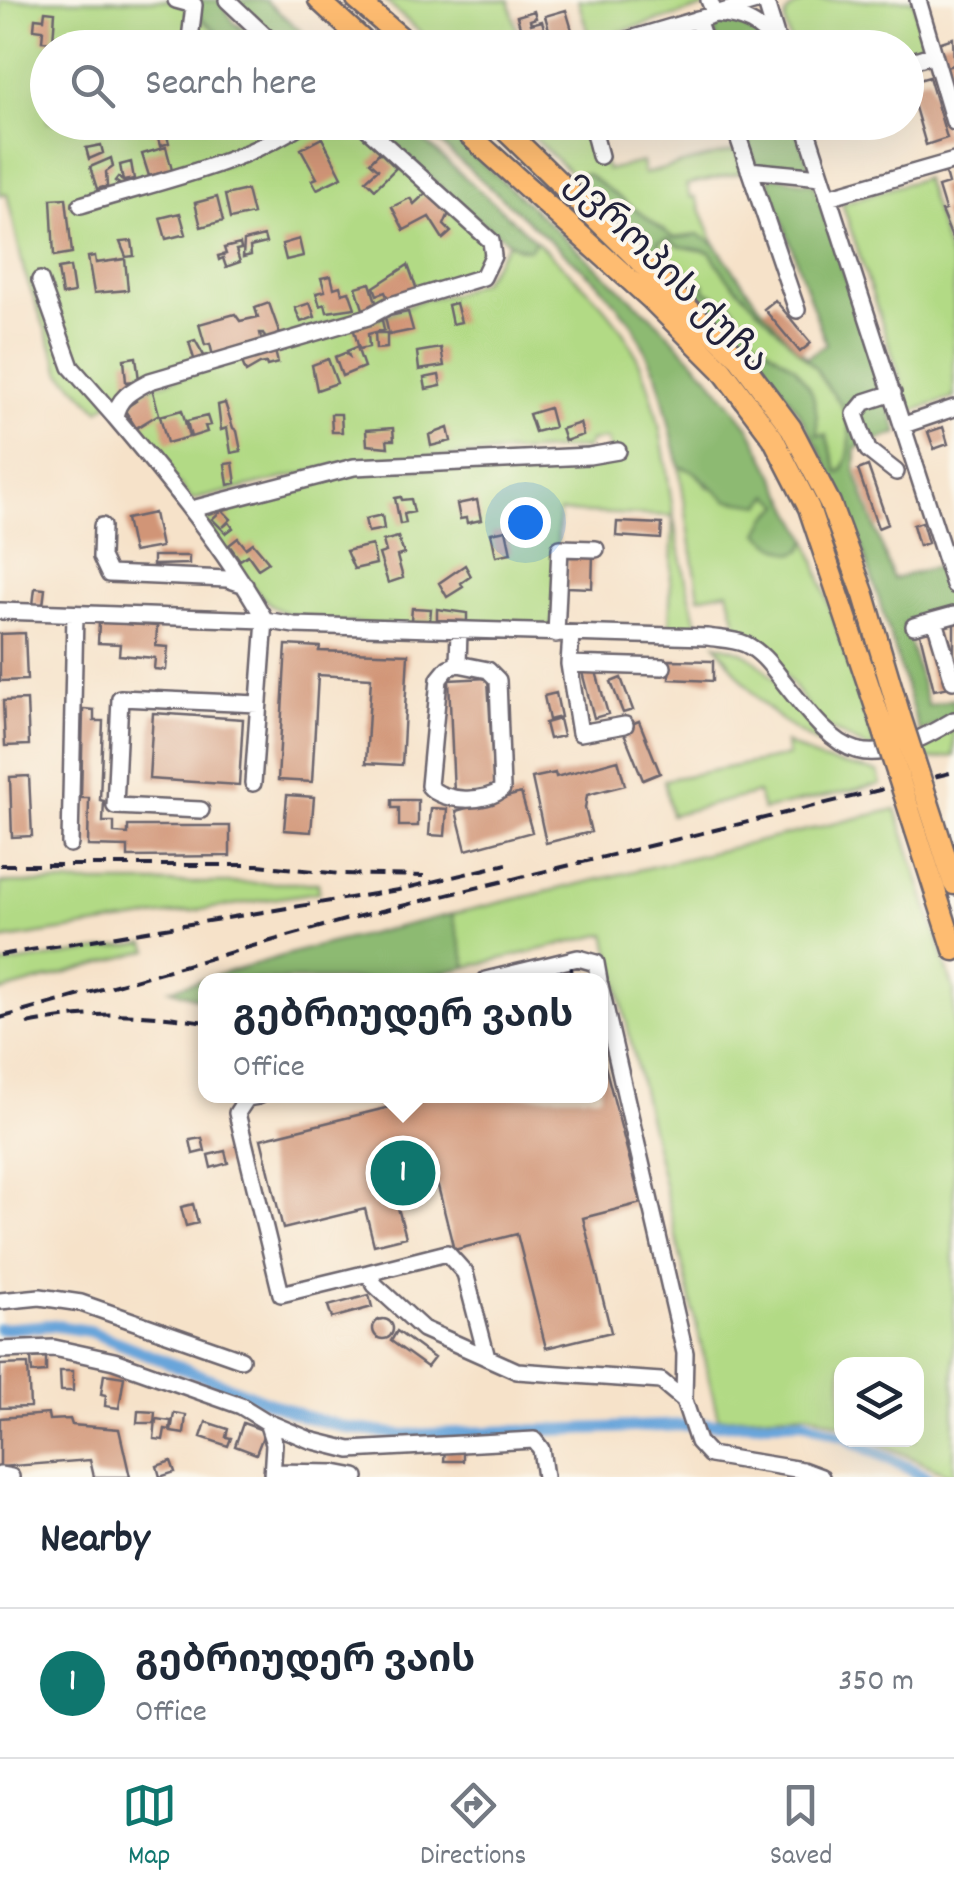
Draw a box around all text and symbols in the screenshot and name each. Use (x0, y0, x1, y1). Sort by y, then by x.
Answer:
search box (30, 30, 924, 140)
icon: search (65, 58, 120, 113)
text: Search here (145, 58, 317, 113)
street label: ევროპის ქუჩა (550, 159, 780, 389)
your location (500, 497, 551, 548)
popup (198, 973, 608, 1103)
text: გებრიუდერ ვაის (233, 991, 573, 1046)
text: Office (233, 1046, 305, 1092)
pin: 1 (370, 1136, 436, 1210)
map controls (834, 1357, 924, 1447)
button: layers (834, 1357, 924, 1447)
text: Nearby (40, 1512, 150, 1572)
text: გებრიუდერ ვაის (135, 1636, 475, 1691)
text: 1 (69, 1660, 76, 1706)
text: 350 m (838, 1660, 914, 1706)
text: Office (135, 1691, 207, 1737)
tab: Map (122, 1778, 177, 1878)
tab: Directions (420, 1778, 526, 1878)
tab: Saved (770, 1778, 832, 1878)

